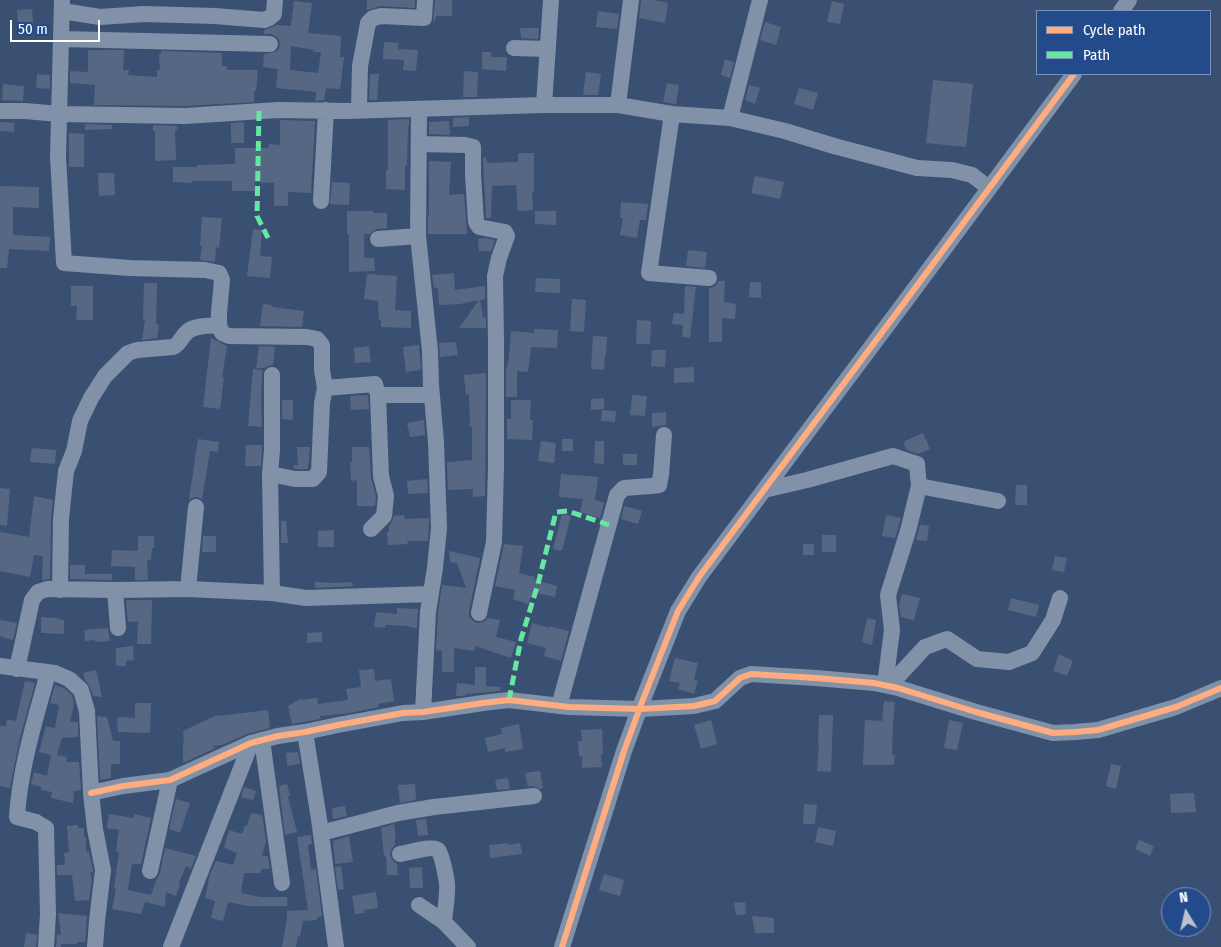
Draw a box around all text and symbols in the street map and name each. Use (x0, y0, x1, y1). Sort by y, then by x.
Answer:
scale bar (12, 10, 102, 42)
legend (1036, 10, 1211, 75)
text: 50 m (18, 20, 48, 38)
text: Cycle path (1083, 21, 1146, 39)
text: Path (1083, 46, 1110, 64)
north arrow (1161, 887, 1211, 937)
text: N (1178, 889, 1189, 907)

